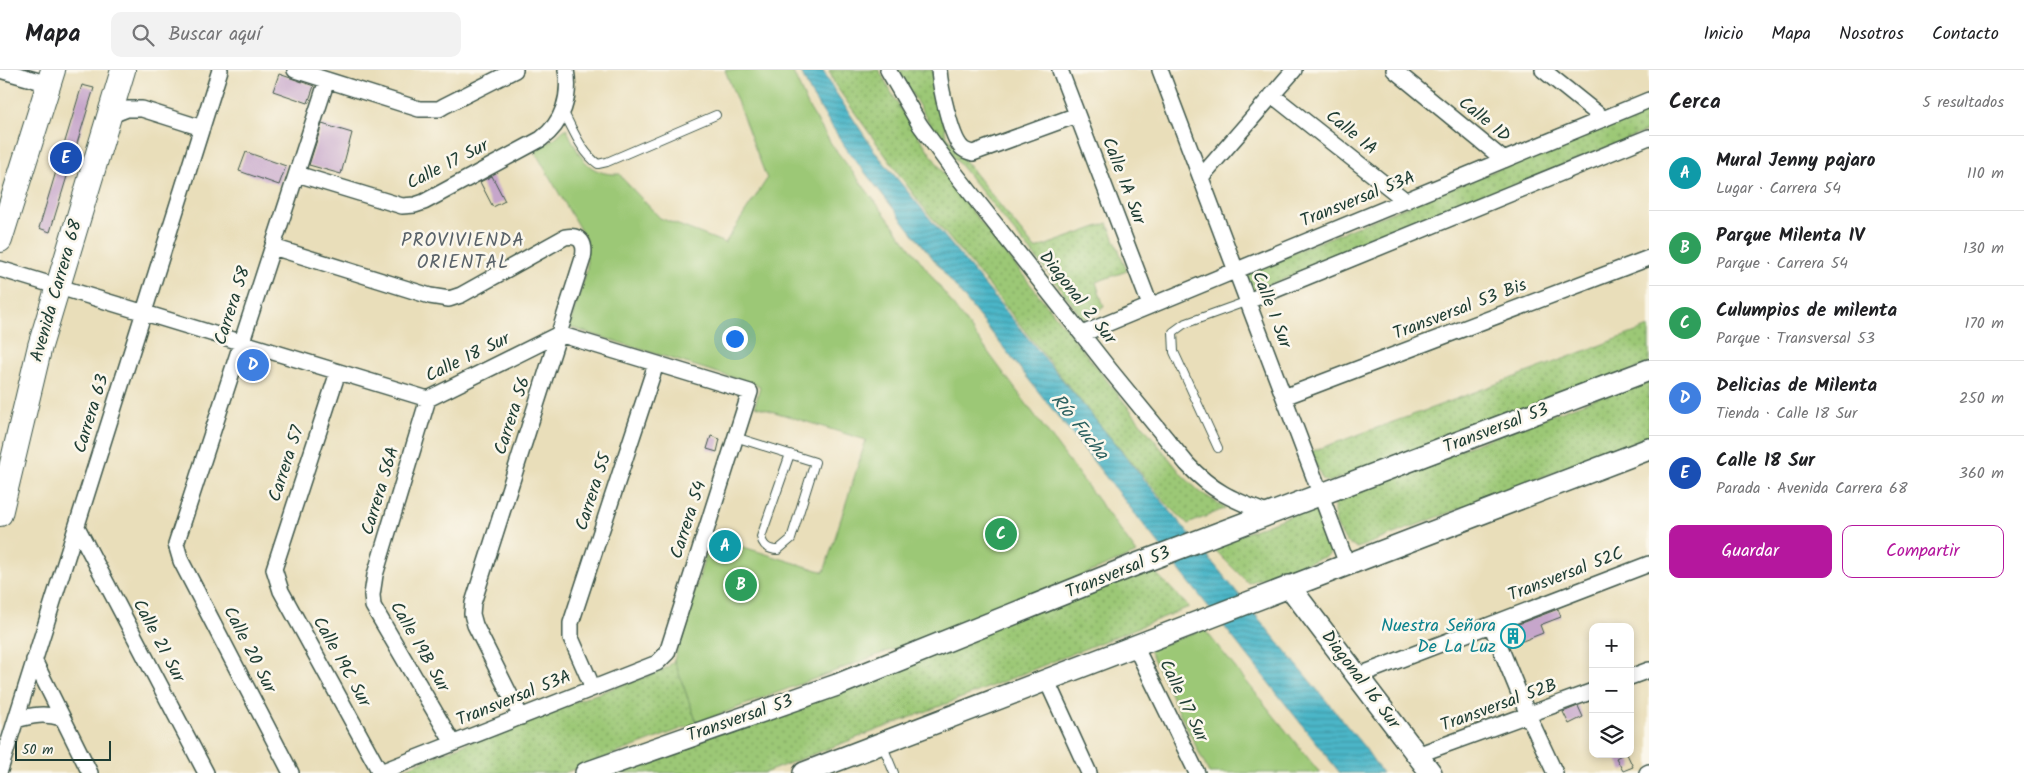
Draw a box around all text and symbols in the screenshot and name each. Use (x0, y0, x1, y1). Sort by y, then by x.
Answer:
search box (111, 12, 461, 57)
text: Mapa (25, 15, 81, 54)
text: Buscar aquí (169, 20, 261, 50)
text: Inicio (1703, 20, 1743, 49)
text: Mapa (1771, 20, 1811, 49)
text: Nosotros (1839, 20, 1904, 49)
text: Contacto (1932, 20, 1999, 49)
icon: search (129, 21, 157, 49)
text: Cerca (1669, 86, 1721, 119)
street label: Calle 1D (1451, 90, 1517, 151)
text: 5 resultados (1922, 90, 2004, 115)
street label: Calle 1A (1319, 103, 1383, 163)
street label: Calle 17 Sur (402, 131, 495, 198)
street label: Calle 1A Sur (1093, 133, 1153, 230)
pin: E (50, 139, 82, 177)
text: Mural Jenny pajaro (1716, 146, 1875, 176)
text: A (1680, 161, 1690, 186)
text: 110 m (1967, 161, 2004, 186)
street label: Transversal 53A (1296, 164, 1420, 236)
text: Lugar · Carrera 54 (1716, 176, 1841, 201)
street label: Avenida Carrera 68 (23, 216, 91, 366)
text: Parque Milenta IV (1716, 221, 1864, 251)
district label: PROVIVIENDA ORIENTAL (401, 226, 525, 278)
text: B (1680, 236, 1690, 261)
text: 130 m (1963, 236, 2004, 261)
street label: Diagonal 2 Sur (1031, 245, 1124, 352)
text: Parque · Carrera 54 (1716, 251, 1848, 276)
street label: Carrera 58 (207, 263, 259, 349)
street label: Calle 1 Sur (1243, 267, 1299, 354)
street label: Transversal 53 Bis (1389, 271, 1531, 349)
text: Culumpios de milenta (1716, 296, 1897, 326)
text: C (1680, 311, 1690, 336)
text: 170 m (1964, 311, 2004, 336)
street label: Calle 18 Sur (421, 325, 516, 391)
your location (722, 326, 748, 352)
text: Parque · Transversal 53 (1716, 326, 1875, 351)
pin: D (237, 346, 269, 384)
street label: Carrera 63 (66, 371, 118, 457)
text: Delicias de Milenta (1716, 371, 1877, 401)
street label: Carrera 56 (487, 373, 539, 459)
text: D (1680, 386, 1690, 411)
text: 250 m (1959, 386, 2004, 411)
water label: Río Fucha (1043, 387, 1116, 468)
street label: Transversal 53 (1439, 396, 1553, 462)
text: Tienda · Calle 18 Sur (1716, 401, 1857, 426)
street label: Carrera 57 (261, 421, 313, 506)
street label: Carrera 56A (354, 443, 408, 539)
text: Calle 18 Sur (1716, 446, 1815, 476)
street label: Carrera 55 (568, 448, 621, 535)
text: E (1681, 461, 1689, 486)
text: 360 m (1959, 461, 2004, 486)
text: Parada · Avenida Carrera 68 (1716, 476, 1908, 501)
street label: Carrera 54 (663, 477, 715, 563)
pin: C (985, 515, 1017, 553)
button: Guardar (1669, 525, 1832, 578)
button: Compartir (1842, 525, 2004, 578)
pin: A (709, 527, 741, 565)
street label: Transversal 53 (1061, 539, 1175, 607)
street label: Transversal 52C (1504, 540, 1628, 610)
pin: B (725, 566, 757, 604)
street label: Calle 21 Sur (124, 594, 193, 689)
street label: Calle 19B Sur (381, 596, 457, 699)
street label: Calle 20 Sur (215, 601, 284, 699)
street label: Calle 19C Sur (304, 611, 378, 714)
place label: Nuestra Señora De La Luz (1381, 612, 1496, 662)
building icon: Nuestra Señora De La Luz (1500, 623, 1526, 649)
map controls (1589, 623, 1634, 758)
button: + (1589, 623, 1634, 668)
street label: Diagonal 16 Sur (1313, 624, 1408, 737)
street label: Calle 17 Sur (1151, 655, 1216, 748)
street label: Transversal 53A (452, 663, 576, 735)
button: − (1589, 668, 1634, 713)
street label: Transversal 52B (1437, 671, 1561, 741)
street label: Transversal 53 (683, 687, 797, 751)
button: layers (1589, 713, 1634, 758)
scale bar (15, 738, 111, 761)
text: 50 m (22, 739, 53, 761)

